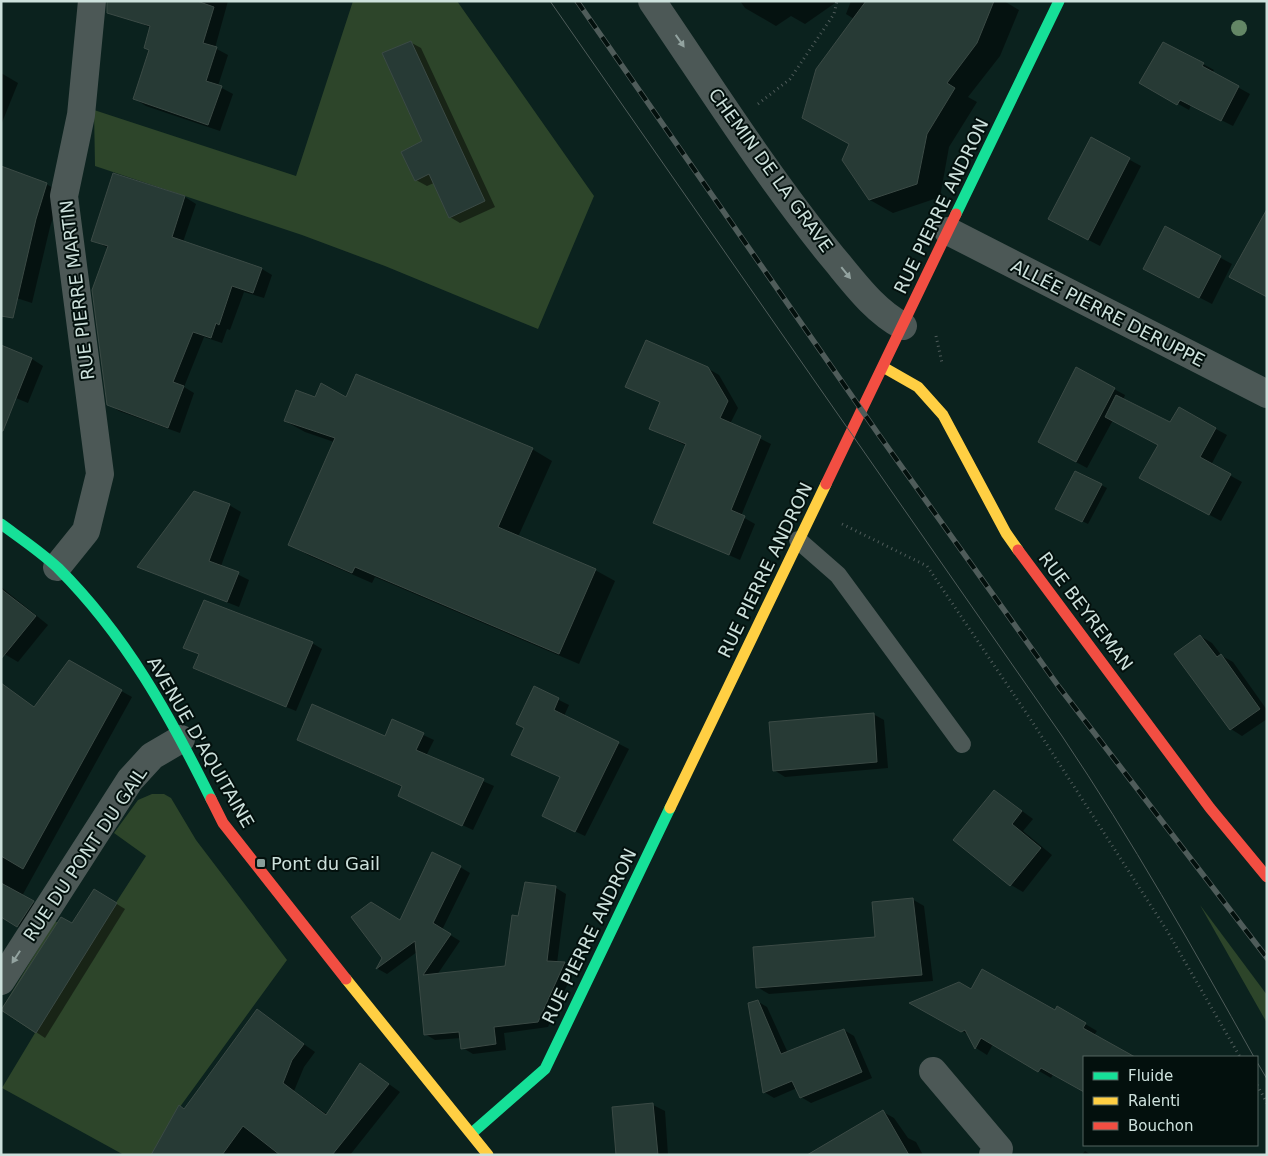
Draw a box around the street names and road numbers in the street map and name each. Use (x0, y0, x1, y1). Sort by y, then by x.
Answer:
street label: CHEMIN DE LA GRAVE (704, 84, 838, 256)
street label: RUE PIERRE ANDRON (889, 115, 993, 297)
street label: RUE PIERRE MARTIN (56, 199, 98, 381)
street label: ALLÉE PIERRE DERUPPE (1008, 255, 1208, 371)
street label: RUE PIERRE ANDRON (713, 479, 817, 661)
street label: RUE BEYREMAN (1035, 548, 1137, 674)
street label: AVENUE D'AQUITAINE (143, 653, 259, 831)
street label: RUE DU PONT DU GAIL (19, 763, 151, 945)
street label: RUE PIERRE ANDRON (537, 845, 641, 1027)

